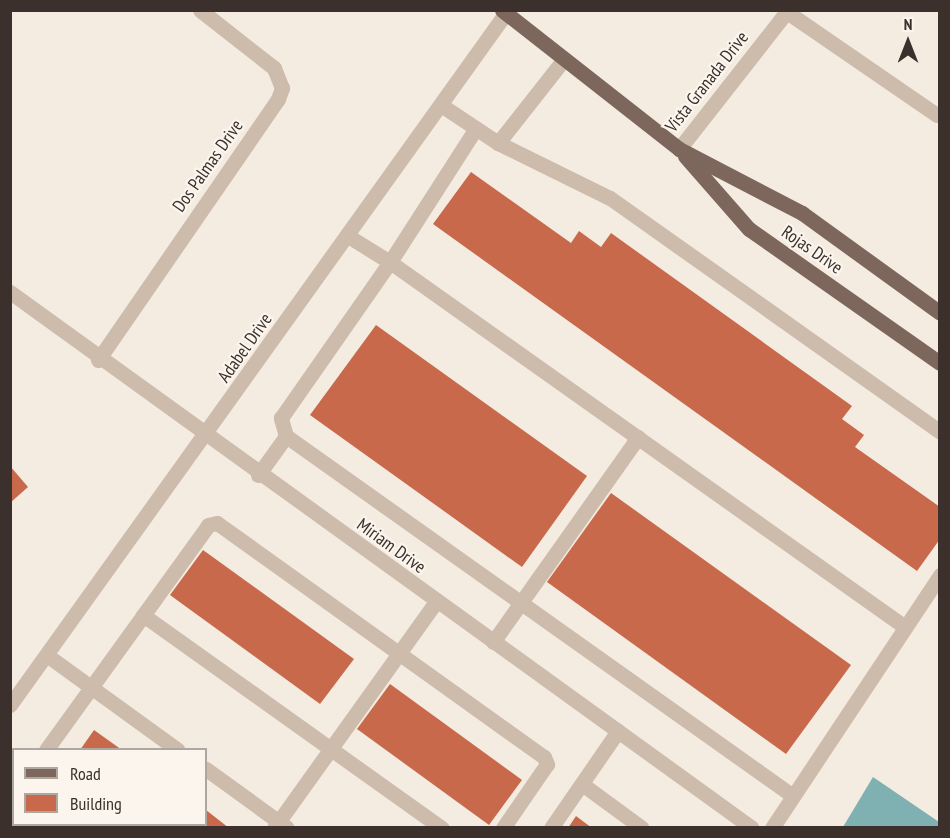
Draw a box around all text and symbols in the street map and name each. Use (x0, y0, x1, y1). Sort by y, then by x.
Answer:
north arrow (878, 12, 938, 72)
text: N (904, 14, 912, 34)
street label: Vista Granada Drive (661, 27, 753, 137)
street label: Dos Palmas Drive (168, 116, 248, 216)
street label: Rojas Drive (777, 221, 847, 279)
street label: Adabel Drive (213, 309, 277, 387)
street label: Miriam Drive (352, 514, 430, 578)
legend (12, 748, 207, 826)
text: Road (70, 762, 101, 785)
text: Building (70, 792, 122, 815)

